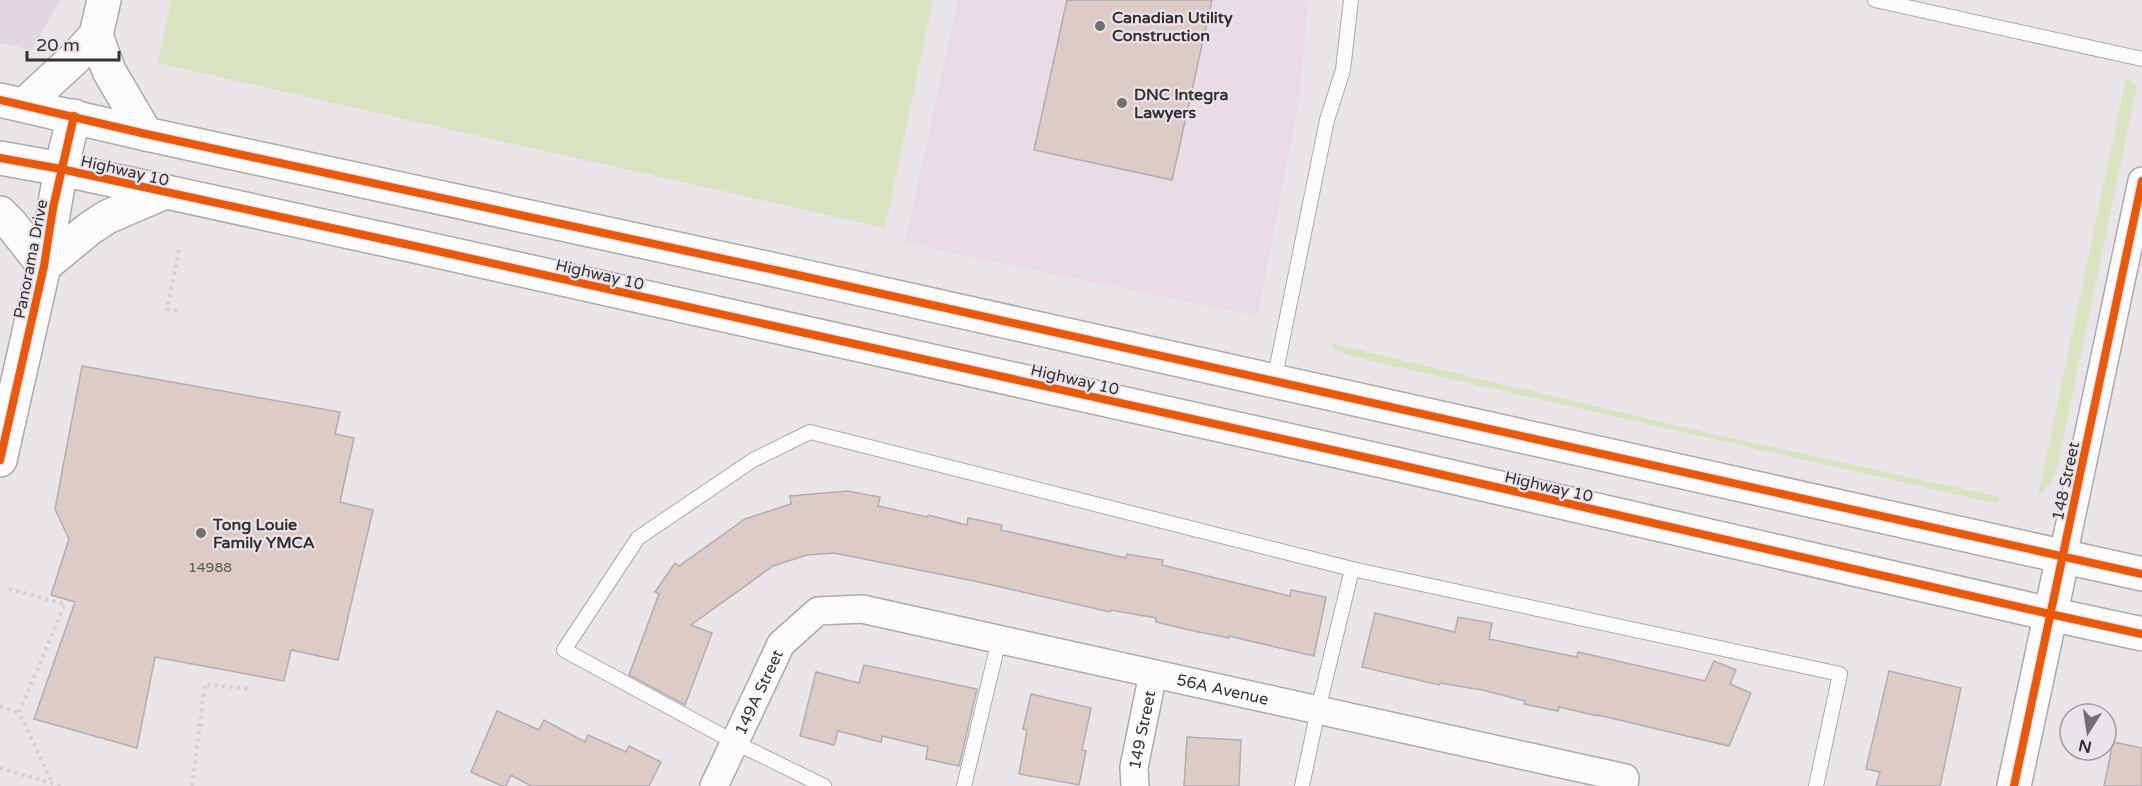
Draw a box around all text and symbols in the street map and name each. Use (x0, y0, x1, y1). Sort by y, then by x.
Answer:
place label: Canadian Utility Construction (1112, 8, 1233, 46)
marker: Canadian Utility Construction (1093, 19, 1107, 33)
scale bar (27, 24, 118, 62)
text: 20 m (36, 34, 80, 56)
place label: DNC Integra Lawyers (1134, 85, 1228, 123)
marker: DNC Integra Lawyers (1115, 96, 1129, 110)
street label: Highway 10 (79, 151, 171, 191)
street label: Panorama Drive (10, 198, 52, 321)
street label: Highway 10 (554, 255, 646, 295)
street label: Highway 10 (1029, 360, 1121, 400)
street label: 148 Street (2048, 440, 2084, 522)
street label: Highway 10 (1503, 467, 1595, 507)
place label: Tong Louie Family YMCA (212, 515, 315, 553)
marker: Tong Louie Family YMCA (194, 526, 208, 540)
house number: 14988 (188, 559, 232, 576)
street label: 149A Street (731, 646, 788, 738)
street label: 56A Avenue (1175, 670, 1270, 710)
street label: 149 Street (1125, 689, 1160, 771)
north arrow (2058, 702, 2118, 762)
text: N (2077, 735, 2093, 757)

